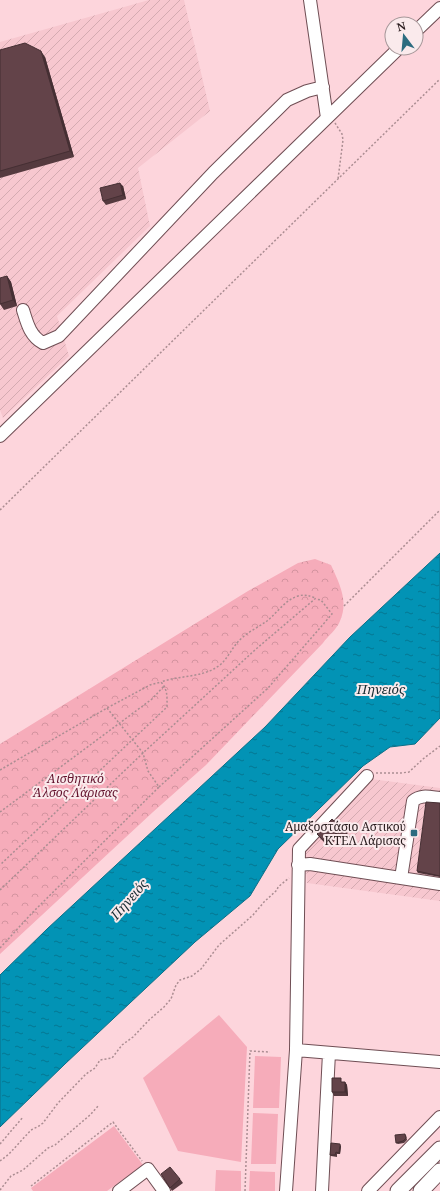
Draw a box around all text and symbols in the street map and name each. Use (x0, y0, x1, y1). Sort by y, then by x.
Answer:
north arrow (384, 16, 424, 56)
text: N (395, 17, 408, 34)
water label: Πηνειός (356, 680, 406, 698)
park label: Αισθητικό Άλσος Λάρισας (32, 770, 118, 801)
place label: Αμαξοστάσιο Αστικού ΚΤΕΛ Λάρισας (285, 818, 406, 849)
marker: Αμαξοστάσιο Αστικού ΚΤΕΛ Λάρισας (409, 828, 419, 838)
water label: Πηνειός (106, 874, 152, 924)

